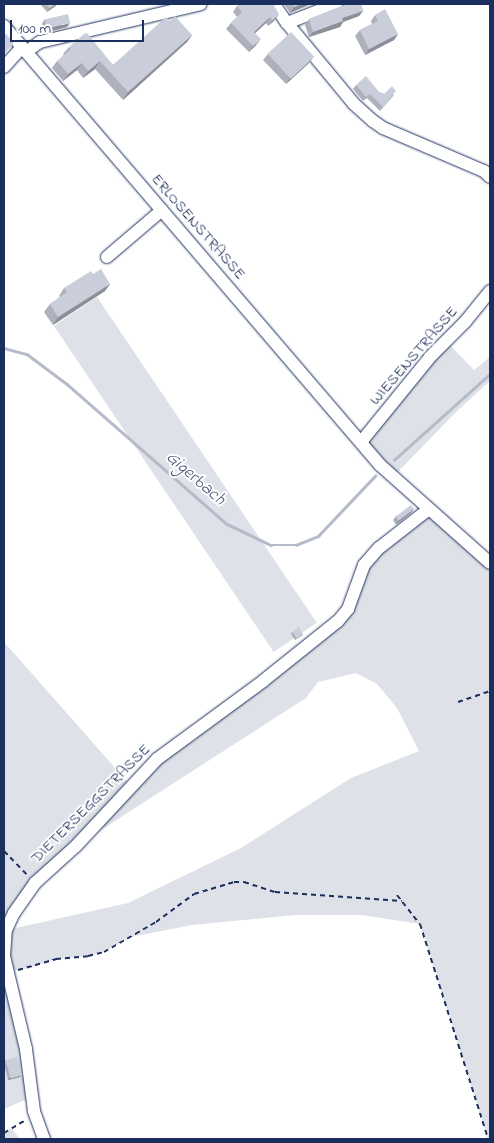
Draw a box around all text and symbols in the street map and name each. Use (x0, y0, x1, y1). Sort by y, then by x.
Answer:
scale bar (12, 10, 146, 42)
text: 100 m (18, 18, 51, 40)
street label: ERLOSENSTRASSE (147, 170, 249, 284)
street label: WIESENSTRASSE (366, 303, 462, 409)
water label: Gigerbach (161, 447, 229, 511)
street label: DIETERSEGGSTRASSE (27, 740, 155, 868)

